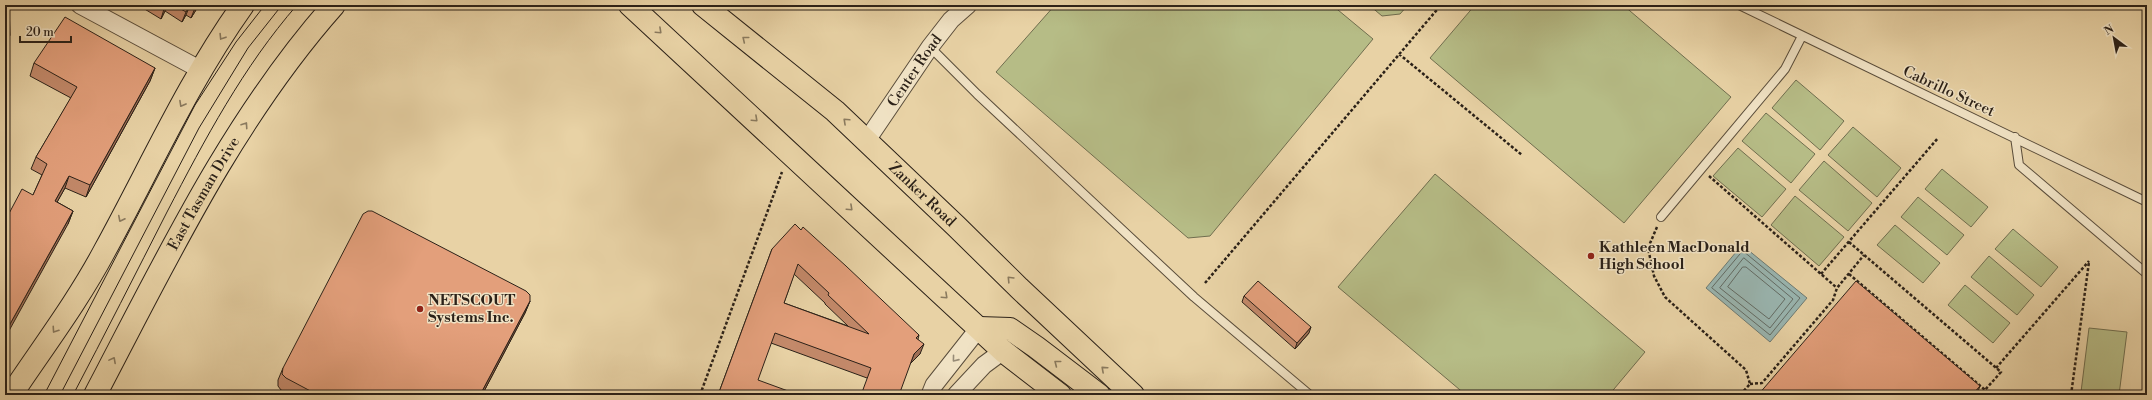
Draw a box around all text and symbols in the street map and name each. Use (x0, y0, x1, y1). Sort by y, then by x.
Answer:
scale bar (20, 18, 71, 44)
north arrow (2094, 18, 2134, 58)
text: N (2102, 22, 2117, 39)
text: 20 m (26, 25, 54, 40)
one-way arrow (654, 27, 662, 34)
street label: Center Road (883, 30, 947, 111)
one-way arrow (219, 33, 226, 40)
one-way arrow (742, 37, 750, 44)
street label: Cabrillo Street (1900, 62, 1998, 121)
one-way arrow (179, 100, 187, 107)
one-way arrow (750, 115, 758, 122)
one-way arrow (843, 118, 851, 126)
one-way arrow (240, 122, 248, 129)
street label: East Tasman Drive (164, 133, 244, 254)
street label: Zanker Road (884, 158, 960, 231)
one-way arrow (845, 203, 853, 211)
one-way arrow (119, 215, 126, 222)
place label: Kathleen MacDonald High School (1599, 238, 1750, 274)
marker: Kathleen MacDonald High School (1586, 251, 1596, 261)
one-way arrow (1007, 276, 1015, 284)
place label: NETSCOUT Systems Inc. (428, 291, 516, 327)
one-way arrow (941, 291, 948, 298)
marker: NETSCOUT Systems Inc. (415, 304, 425, 314)
one-way arrow (52, 326, 59, 333)
one-way arrow (953, 354, 960, 361)
one-way arrow (109, 357, 116, 365)
one-way arrow (1055, 360, 1062, 367)
one-way arrow (1101, 366, 1109, 374)

